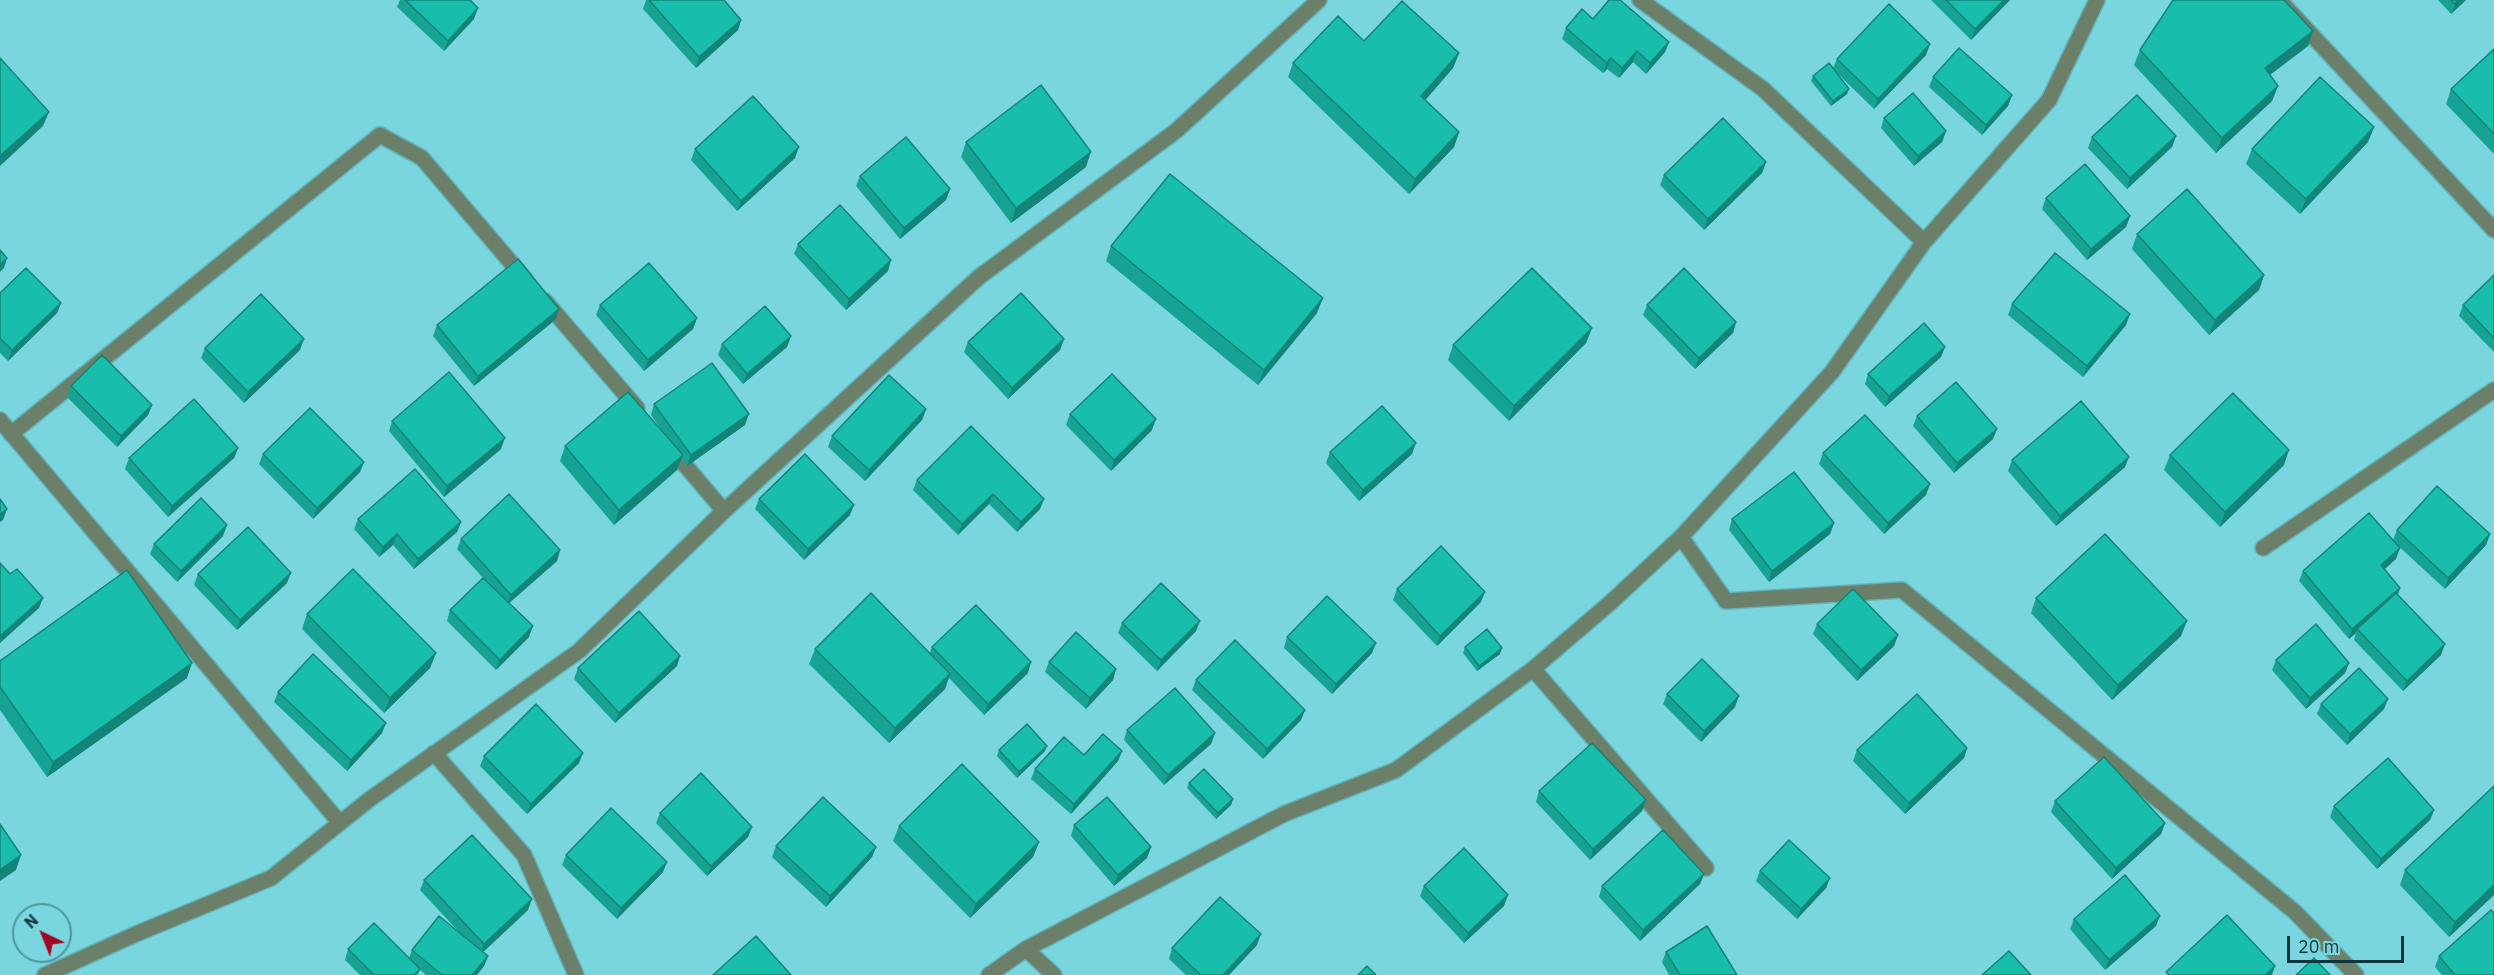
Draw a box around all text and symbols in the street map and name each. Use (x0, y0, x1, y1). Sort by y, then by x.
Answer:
north arrow (12, 903, 72, 963)
text: N (20, 910, 42, 933)
scale bar (2290, 924, 2407, 962)
text: 20 m (2298, 935, 2340, 958)

